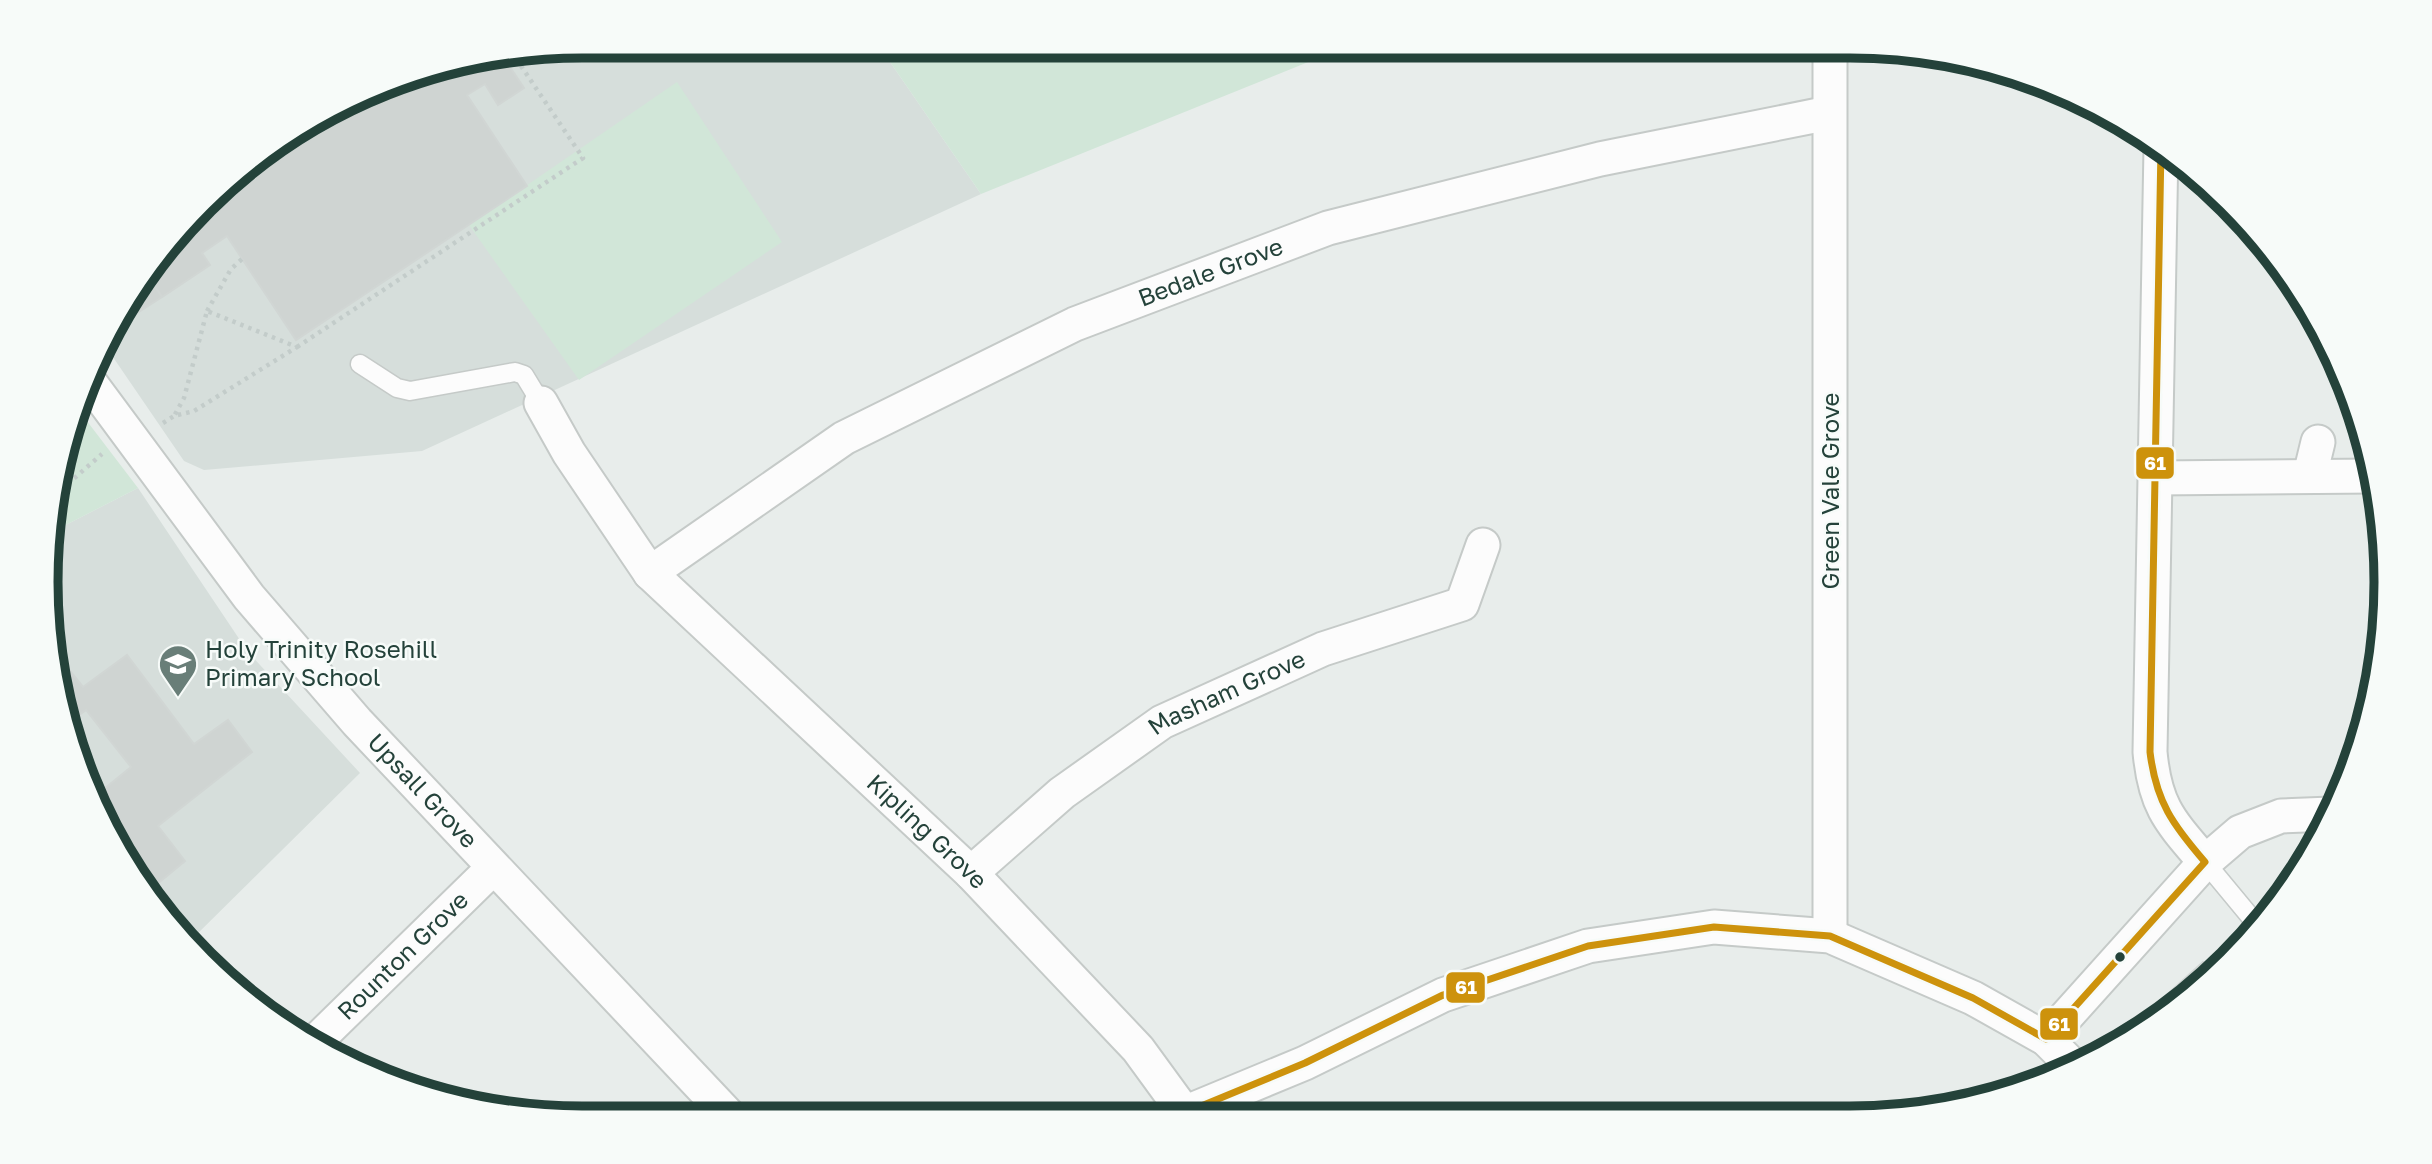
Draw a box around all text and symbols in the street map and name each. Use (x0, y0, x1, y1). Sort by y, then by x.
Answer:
street label: Bedale Grove (1134, 231, 1287, 312)
street label: Green Vale Grove (1815, 392, 1844, 590)
line badge: 61 (2135, 446, 2175, 480)
text: 61 (2144, 451, 2166, 474)
place label: Holy Trinity Rosehill Primary School (205, 634, 437, 691)
school or university icon: Holy Trinity Rosehill Primary School (157, 643, 199, 698)
street label: Masham Grove (1142, 643, 1309, 740)
street label: Upsall Grove (362, 727, 484, 853)
street label: Kipling Grove (862, 767, 994, 894)
street label: Rounton Grove (331, 885, 473, 1025)
unlabelled marker (2113, 950, 2127, 964)
line badge: 61 (1445, 971, 1486, 1004)
text: 61 (1455, 975, 1477, 998)
line badge: 61 (2039, 1007, 2079, 1041)
text: 61 (2048, 1012, 2070, 1035)

